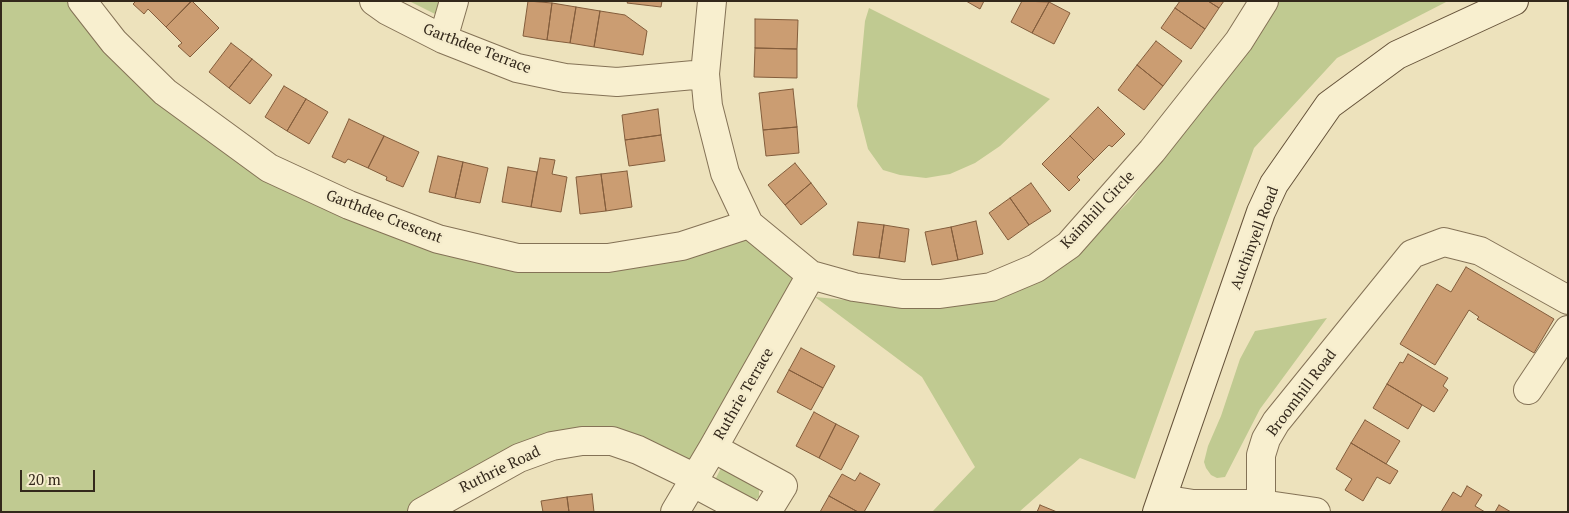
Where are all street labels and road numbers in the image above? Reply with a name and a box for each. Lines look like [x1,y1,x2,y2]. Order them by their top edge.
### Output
street label: Garthdee Terrace [420,20,534,78]
street label: Kaimhill Circle [1057,167,1139,253]
street label: Auchinyell Road [1227,184,1283,292]
street label: Garthdee Crescent [323,187,445,247]
street label: Ruthrie Terrace [710,345,778,443]
street label: Broomhill Road [1264,346,1340,440]
street label: Ruthrie Road [457,443,543,497]

